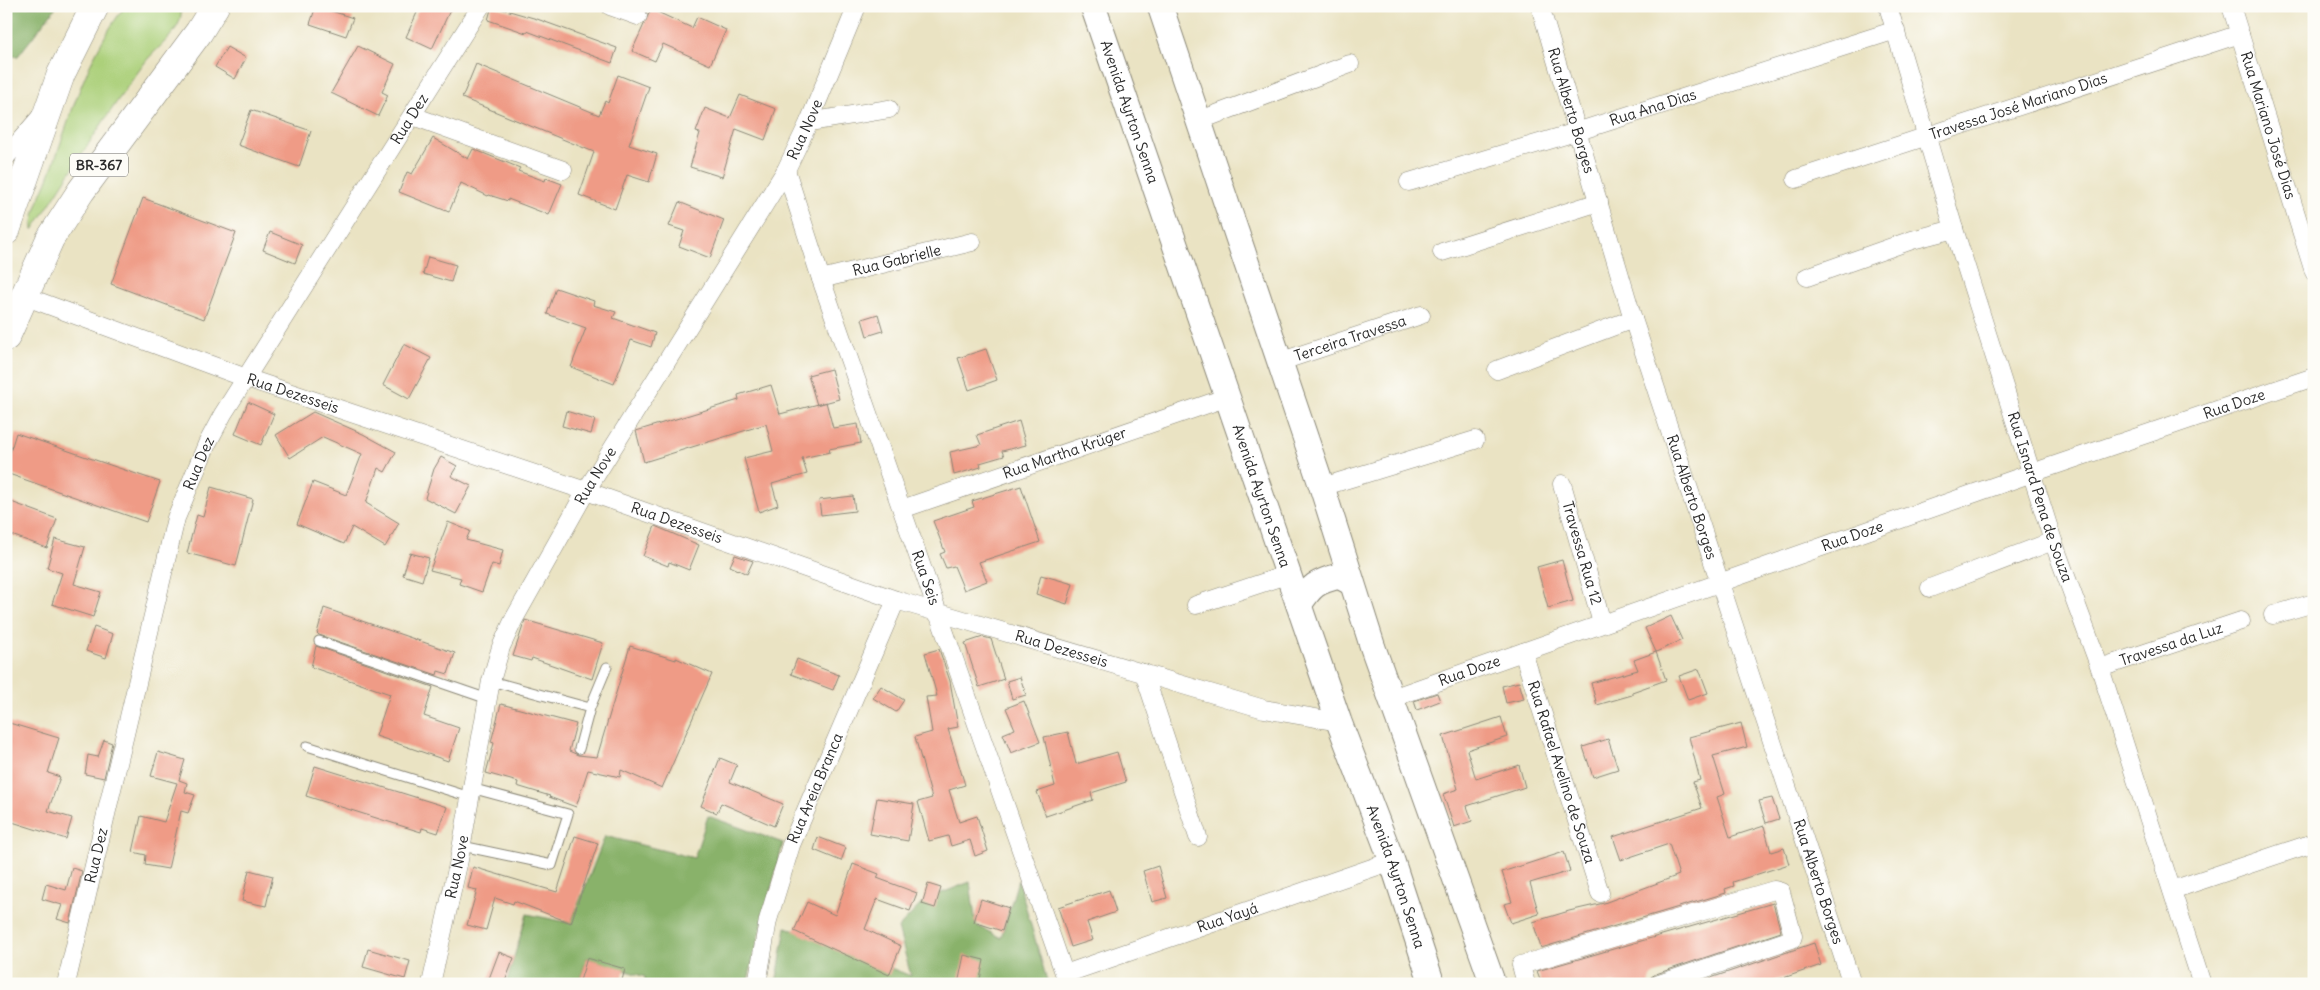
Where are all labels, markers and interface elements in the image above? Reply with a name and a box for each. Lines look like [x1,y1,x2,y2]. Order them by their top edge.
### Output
street label: Avenida Ayrton Senna [1096,38,1163,186]
street label: Rua Alberto Borges [1544,45,1599,176]
street label: Rua Mariano José Dias [2237,49,2301,202]
street label: Travessa José Mariano Dias [1927,68,2110,144]
street label: Rua Ana Dias [1607,84,1699,130]
street label: Rua Dez [386,90,432,148]
street label: Rua Nove [782,96,826,163]
road number: BR-367 [70,154,128,176]
street label: Rua Gabrielle [850,240,943,280]
street label: Terceira Travessa [1292,310,1409,365]
street label: Rua Dezesseis [244,369,342,417]
street label: Rua Doze [2201,384,2268,423]
street label: Rua Isnard Pena de Souza [2004,409,2078,585]
street label: Avenida Ayrton Senna [1228,422,1295,570]
street label: Rua Martha Krüger [1000,423,1129,483]
street label: Rua Alberto Borges [1663,432,1722,562]
street label: Rua Dez [179,433,218,493]
street label: Rua Nove [570,443,620,508]
street label: Rua Dezesseis [628,498,725,547]
street label: Travessa Rua 12 [1558,499,1606,607]
street label: Rua Doze [1819,516,1886,555]
street label: Rua Seis [908,548,945,608]
street label: Travessa da Luz [2117,618,2225,670]
street label: Rua Dezesseis [1013,626,1110,671]
street label: Rua Doze [1436,651,1503,690]
street label: Rua Rafael Avelino de Souza [1524,678,1600,866]
street label: Rua Areia Branca [783,730,847,846]
street label: Avenida Ayrton Senna [1363,802,1430,951]
street label: Rua Alberto Borges [1789,817,1848,947]
street label: Rua Dez [80,826,112,885]
street label: Rua Nove [441,834,472,900]
street label: Rua Yayá [1194,898,1261,937]

